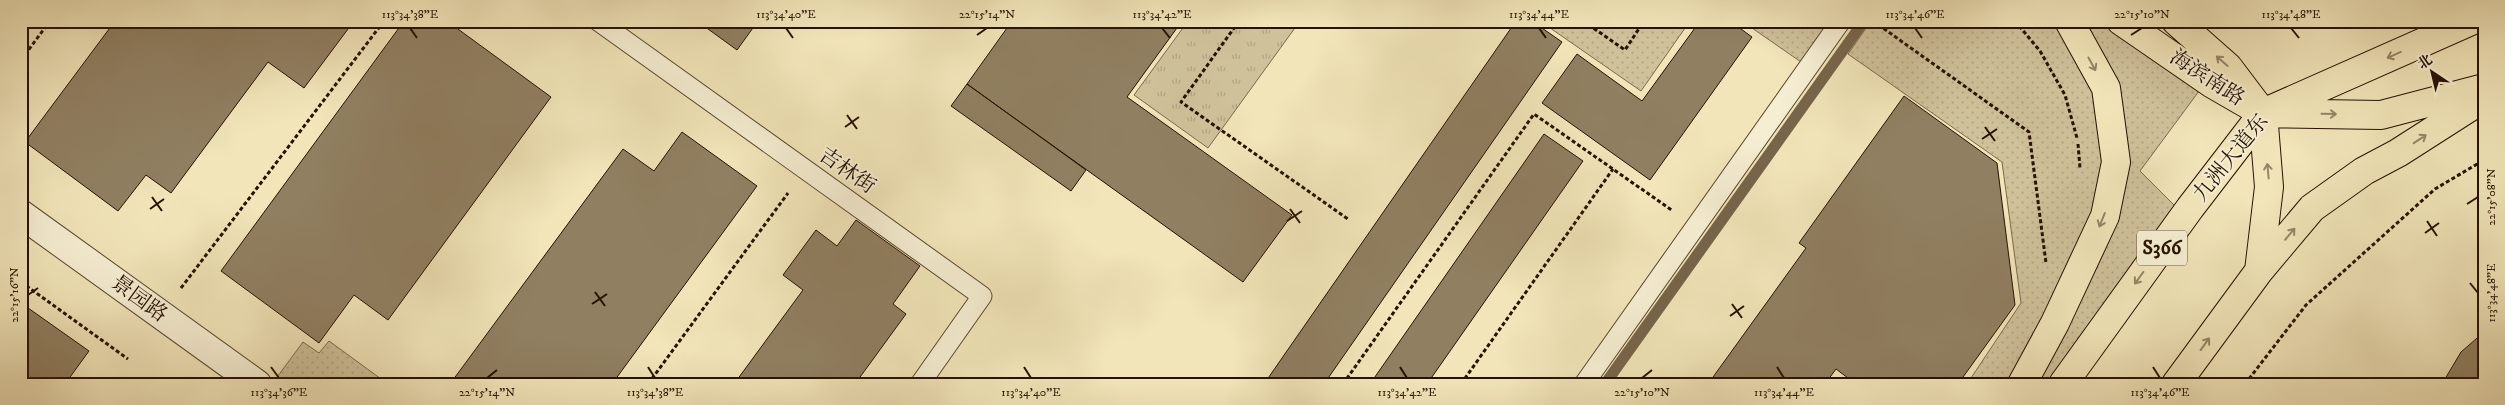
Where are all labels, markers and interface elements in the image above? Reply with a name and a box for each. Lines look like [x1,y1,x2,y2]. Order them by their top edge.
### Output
text: 113°34'38"E [382,7,439,22]
text: 113°34'40"E [756,7,816,22]
text: 22°15'14"N [959,7,1015,22]
text: 113°34'42"E [1133,7,1192,22]
text: 113°34'44"E [1509,7,1569,22]
text: 113°34'46"E [1885,7,1945,22]
text: 22°15'10"N [2114,7,2170,22]
text: 113°34'48"E [2262,7,2321,22]
street label: 海滨南路 [2165,44,2249,112]
north arrow [2408,48,2458,98]
one-way arrow [2387,50,2402,60]
text: 北 [2414,51,2436,74]
one-way arrow [2215,55,2228,67]
one-way arrow [2088,56,2098,70]
street label: 九洲大道东 [2188,109,2274,207]
one-way arrow [2320,109,2337,119]
one-way arrow [2413,133,2427,143]
street label: 吉林街 [814,142,880,200]
one-way arrow [2263,163,2272,179]
text: 22°15'08"N [2484,168,2499,226]
one-way arrow [2097,212,2106,227]
one-way arrow [2285,228,2296,241]
road number: S366 [2137,230,2187,266]
text: 113°34'48"E [2484,263,2499,322]
text: 22°15'16"N [7,267,22,323]
street label: 景园路 [106,270,172,328]
one-way arrow [2134,271,2144,285]
one-way arrow [2200,337,2210,351]
text: 113°34'36"E [251,385,308,400]
text: 22°15'14"N [459,385,515,400]
text: 113°34'38"E [627,385,684,400]
text: 113°34'40"E [1001,385,1061,400]
text: 113°34'42"E [1378,385,1437,400]
text: 22°15'10"N [1614,385,1670,400]
text: 113°34'44"E [1754,385,1814,400]
text: 113°34'46"E [2130,385,2190,400]

